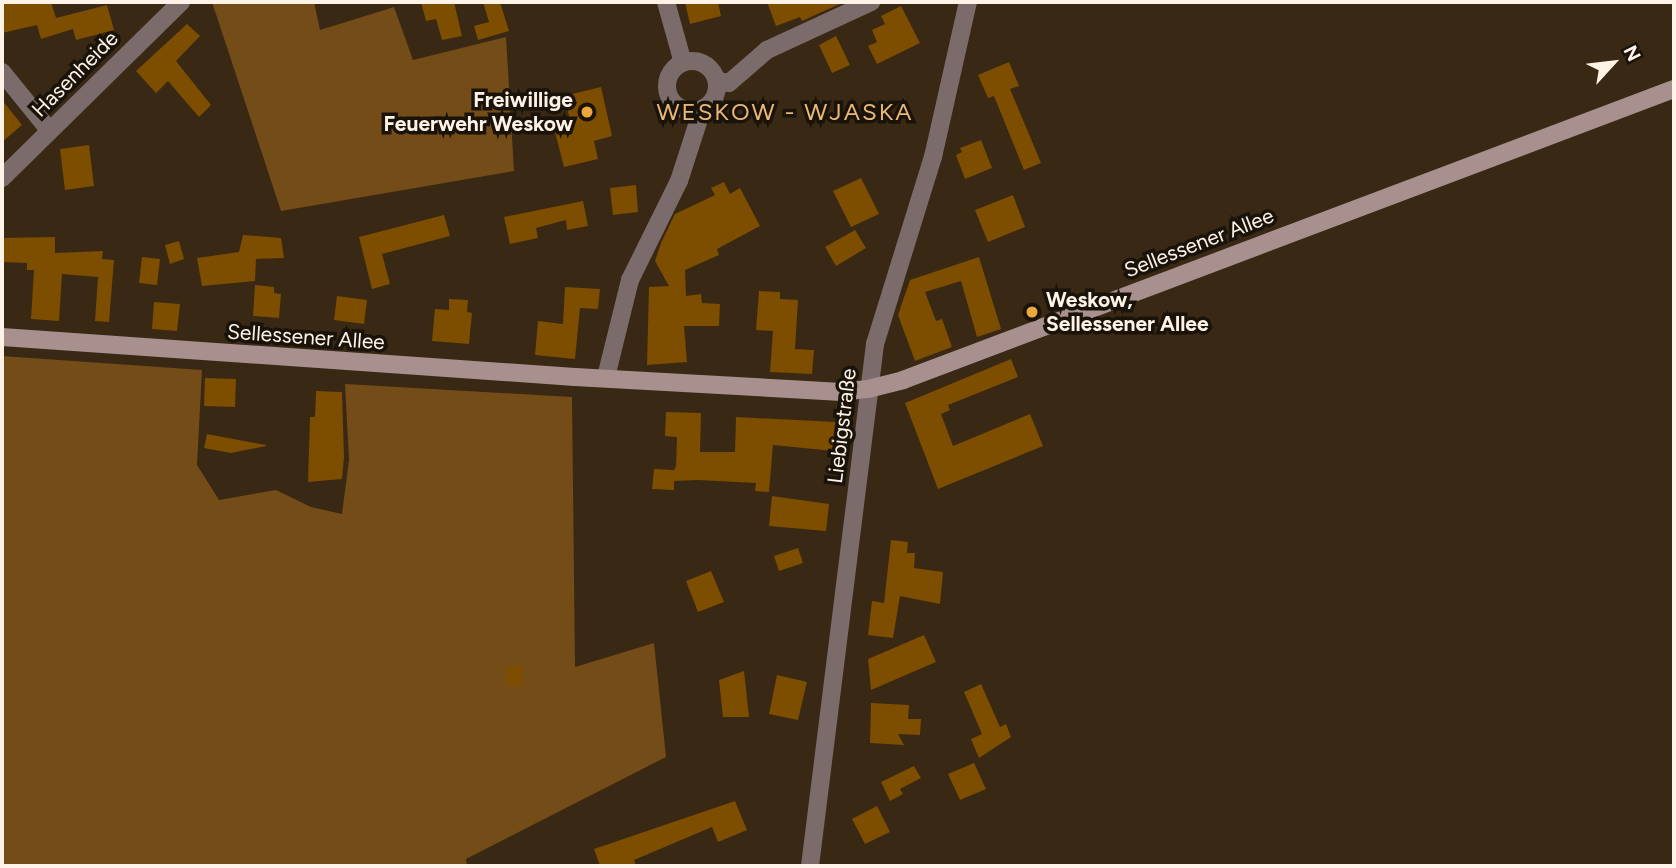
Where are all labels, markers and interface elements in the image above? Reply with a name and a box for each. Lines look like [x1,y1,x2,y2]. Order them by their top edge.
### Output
street label: Hasenheide [27,26,123,122]
north arrow [1578,28,1648,98]
text: N [1619,41,1646,65]
place label: Freiwillige Feuerwehr Weskow [383,87,573,137]
district label: WESKOW - WJASKA [658,98,912,126]
marker: Freiwillige Feuerwehr Weskow [579,104,595,120]
street label: Sellessener Allee [1121,203,1277,283]
place label: Weskow, Sellessener Allee [1046,287,1209,337]
marker: Weskow, Sellessener Allee [1024,304,1040,320]
street label: Sellessener Allee [226,319,386,355]
street label: Liebigstraße [822,367,862,485]

